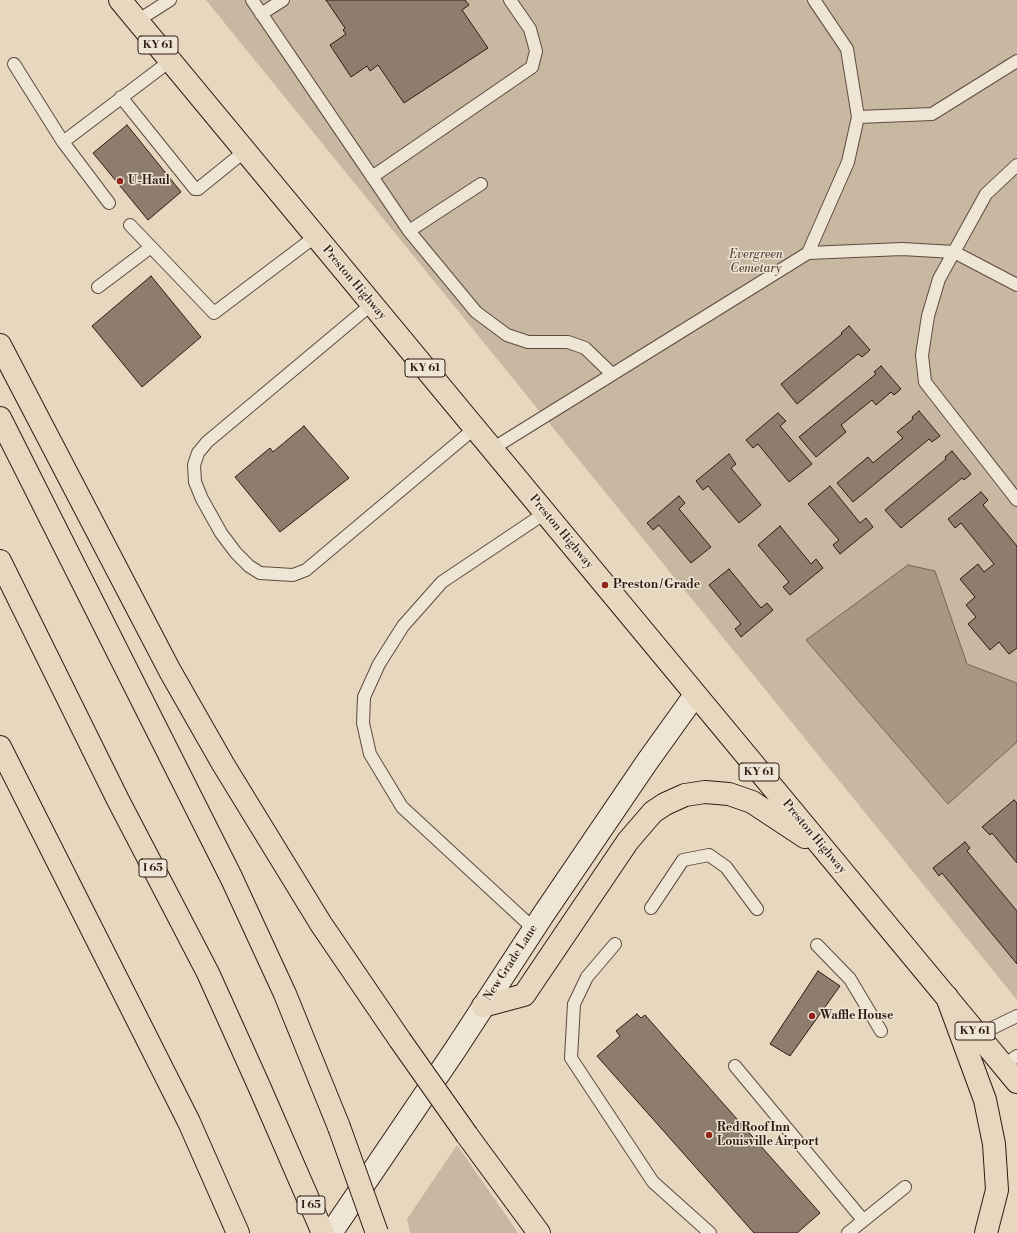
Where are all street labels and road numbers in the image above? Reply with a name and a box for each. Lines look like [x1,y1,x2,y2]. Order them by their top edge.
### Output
road number: KY 61 [138,36,178,54]
street label: Preston Highway [319,243,389,323]
road number: KY 61 [405,359,445,377]
street label: Preston Highway [526,492,596,572]
road number: KY 61 [739,763,779,781]
street label: Preston Highway [779,797,849,877]
road number: I 65 [139,859,167,877]
street label: New Grade Lane [481,922,541,1004]
road number: KY 61 [955,1022,995,1040]
road number: I 65 [297,1196,325,1214]

